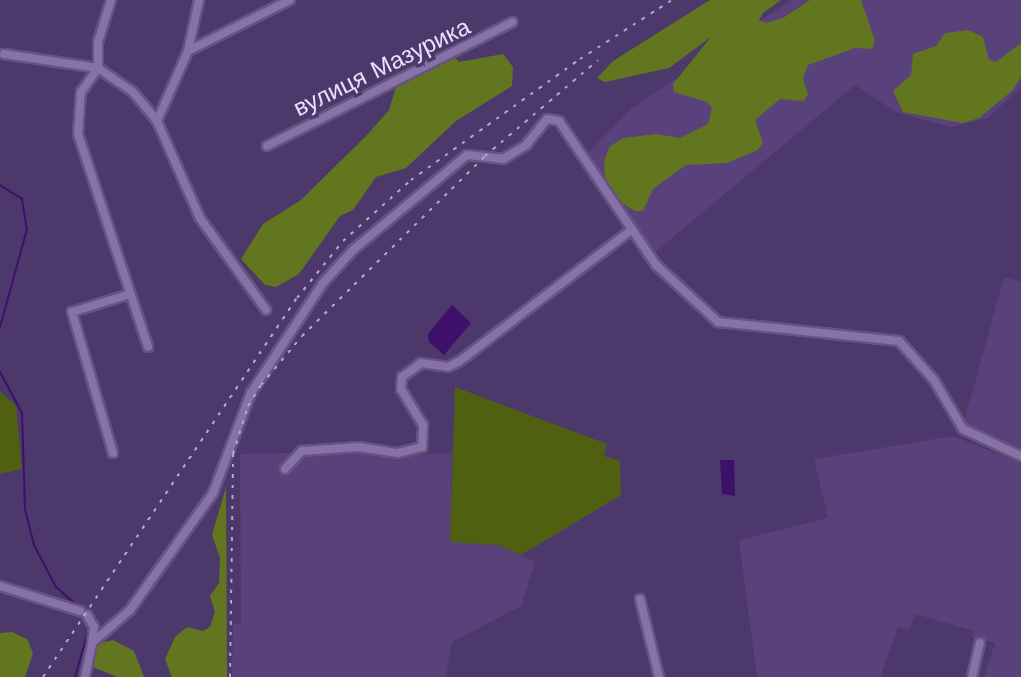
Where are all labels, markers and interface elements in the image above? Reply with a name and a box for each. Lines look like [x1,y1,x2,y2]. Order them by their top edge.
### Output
street label: вулиця Мазурика [289,13,475,123]

